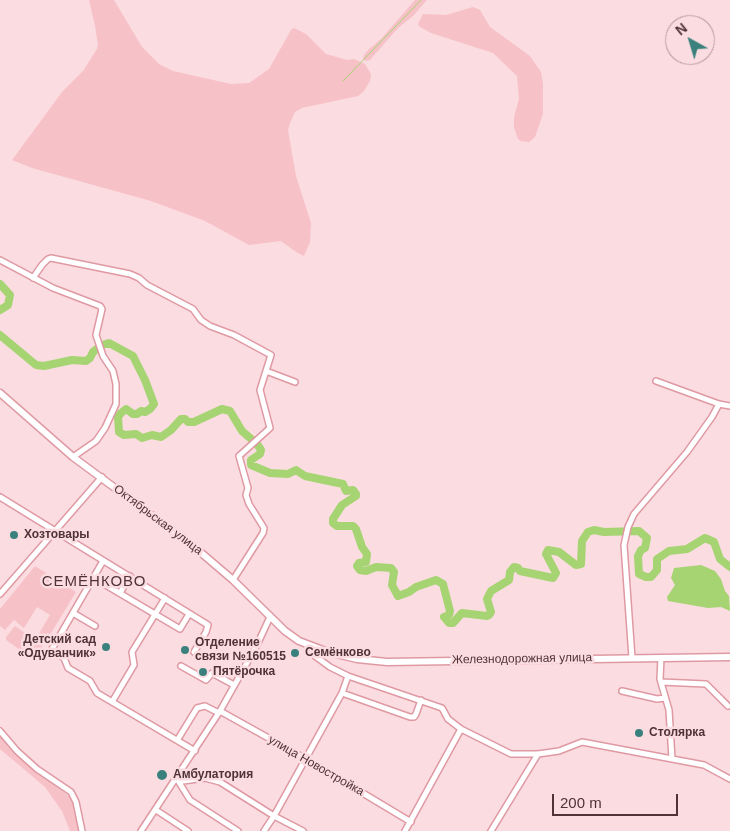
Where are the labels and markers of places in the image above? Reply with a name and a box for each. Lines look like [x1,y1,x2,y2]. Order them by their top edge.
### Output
place label: Хозтовары [24,528,90,542]
marker: Хозтовары [8,529,20,541]
place label: Детский сад «Одуванчик» [18,633,96,661]
place label: Отделение связи №160515 [195,636,286,664]
marker: Детский сад «Одуванчик» [100,641,112,653]
marker: Отделение связи №160515 [179,644,191,656]
place label: Семёнково [305,646,371,660]
marker: Семёнково [289,647,301,659]
place label: Пятёрочка [213,665,275,679]
marker: Пятёрочка [197,666,209,678]
place label: Столярка [649,726,705,740]
marker: Столярка [633,727,645,739]
marker: Амбулатория [155,768,169,782]
place label: Амбулатория [173,768,253,782]

